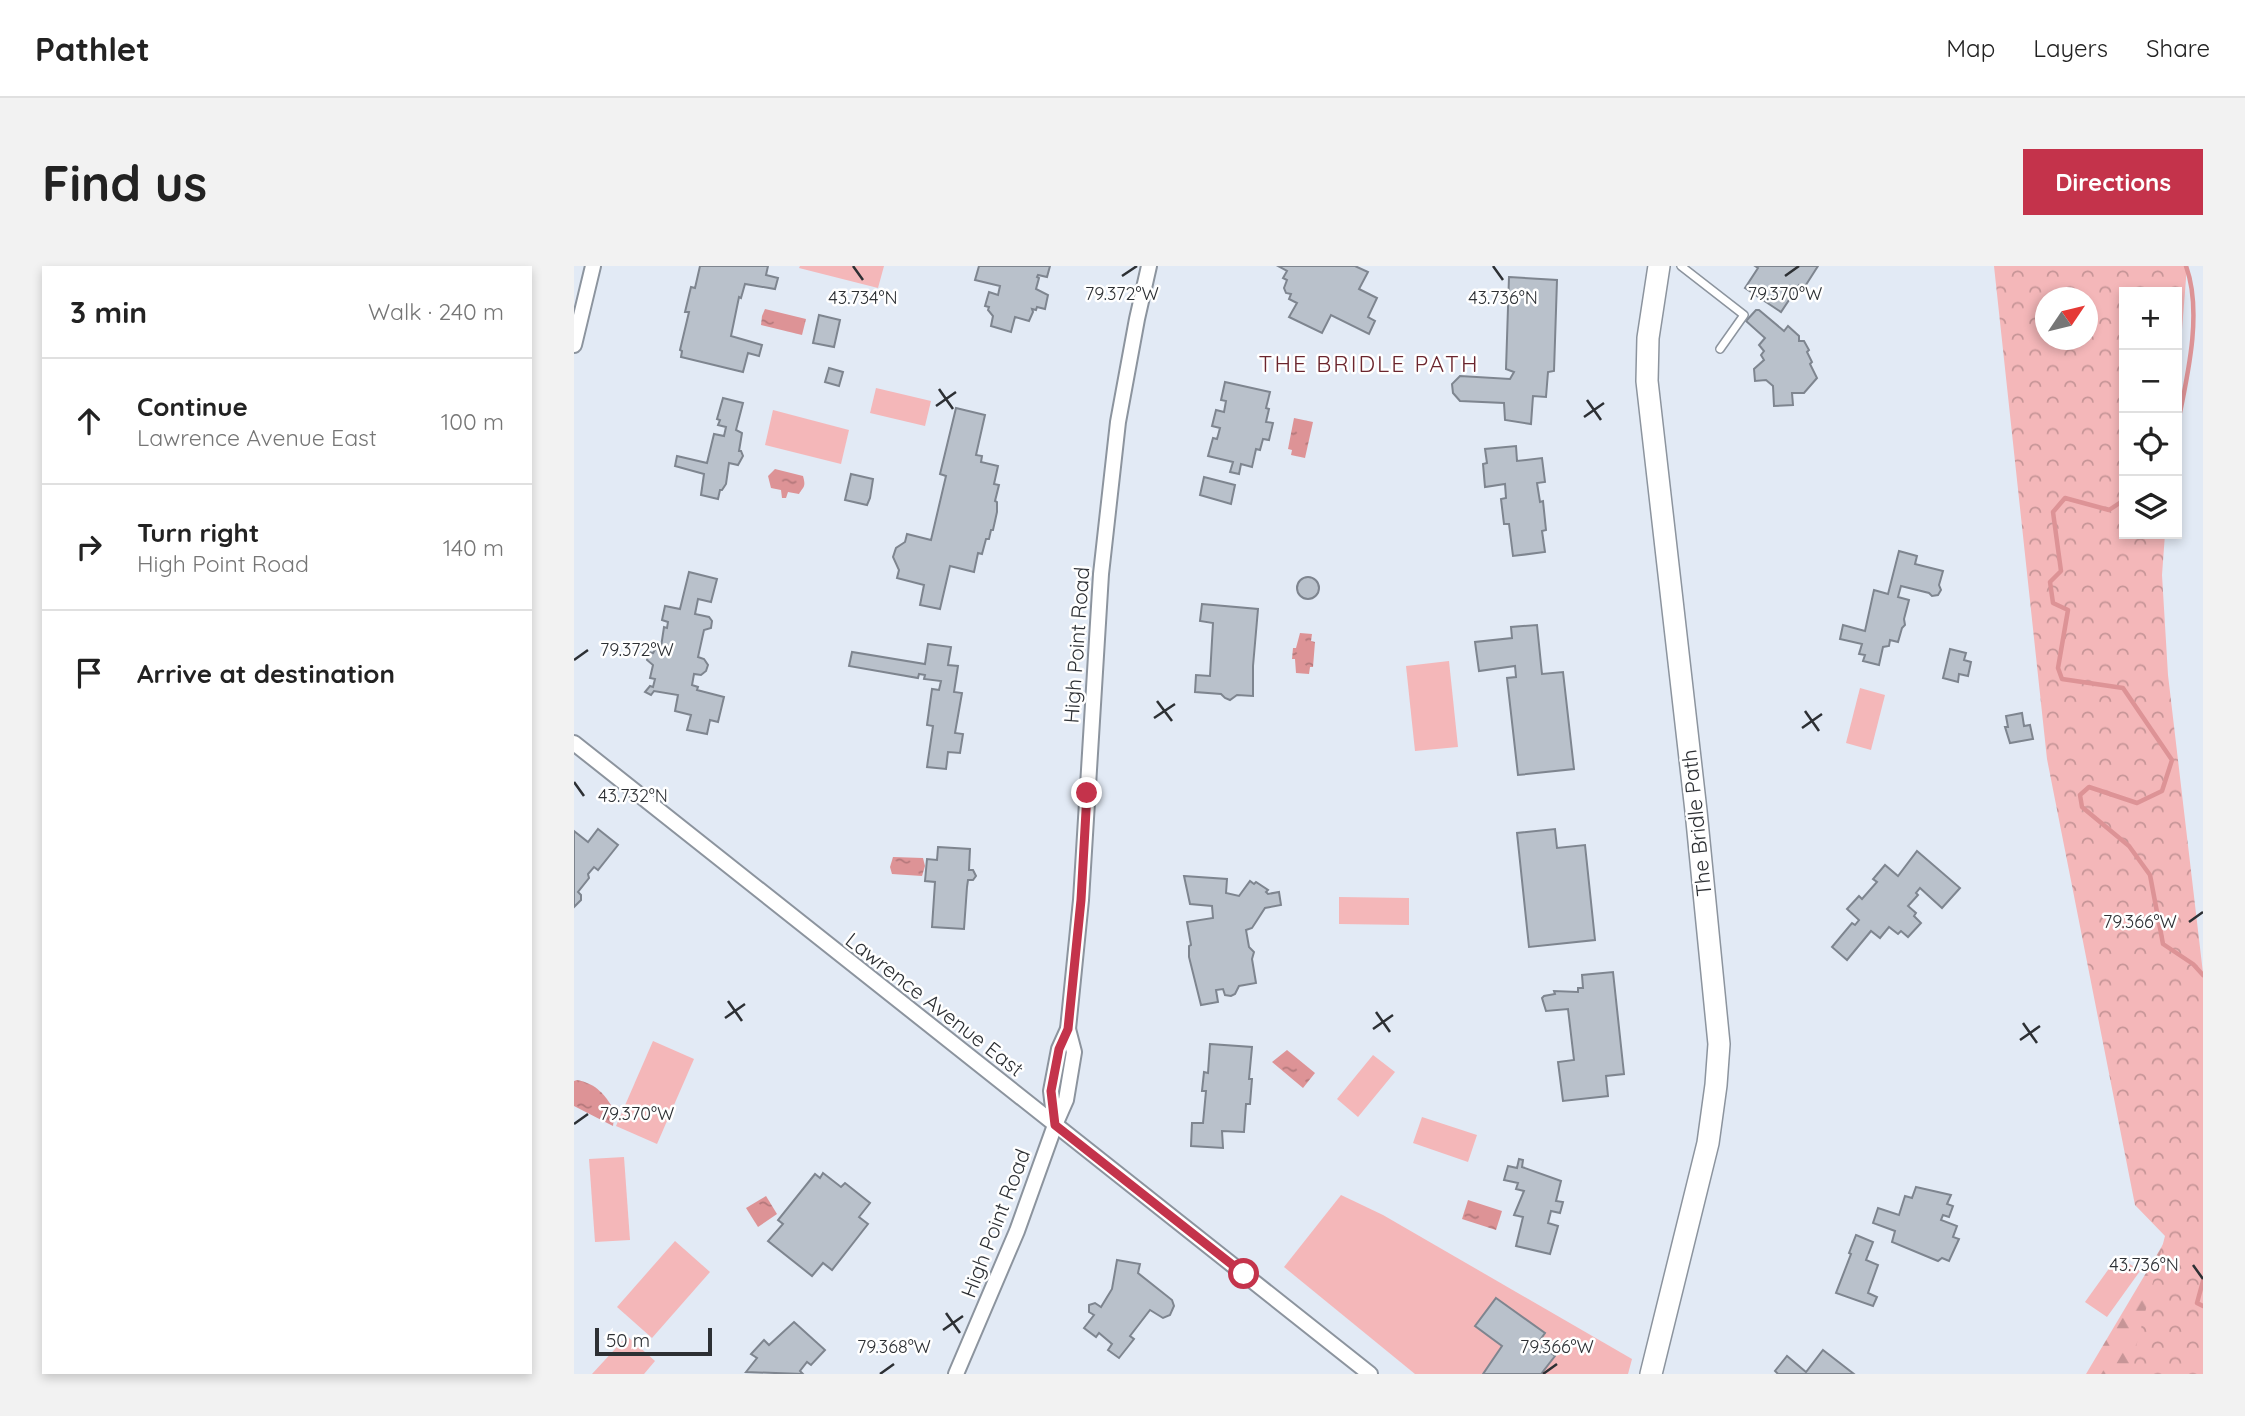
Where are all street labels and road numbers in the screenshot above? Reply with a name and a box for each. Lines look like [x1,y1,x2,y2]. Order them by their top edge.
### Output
street label: High Point Road [1058,566,1094,724]
street label: The Bridle Path [1675,748,1717,898]
street label: Lawrence Avenue East [841,926,1029,1082]
street label: High Point Road [955,1145,1035,1301]

